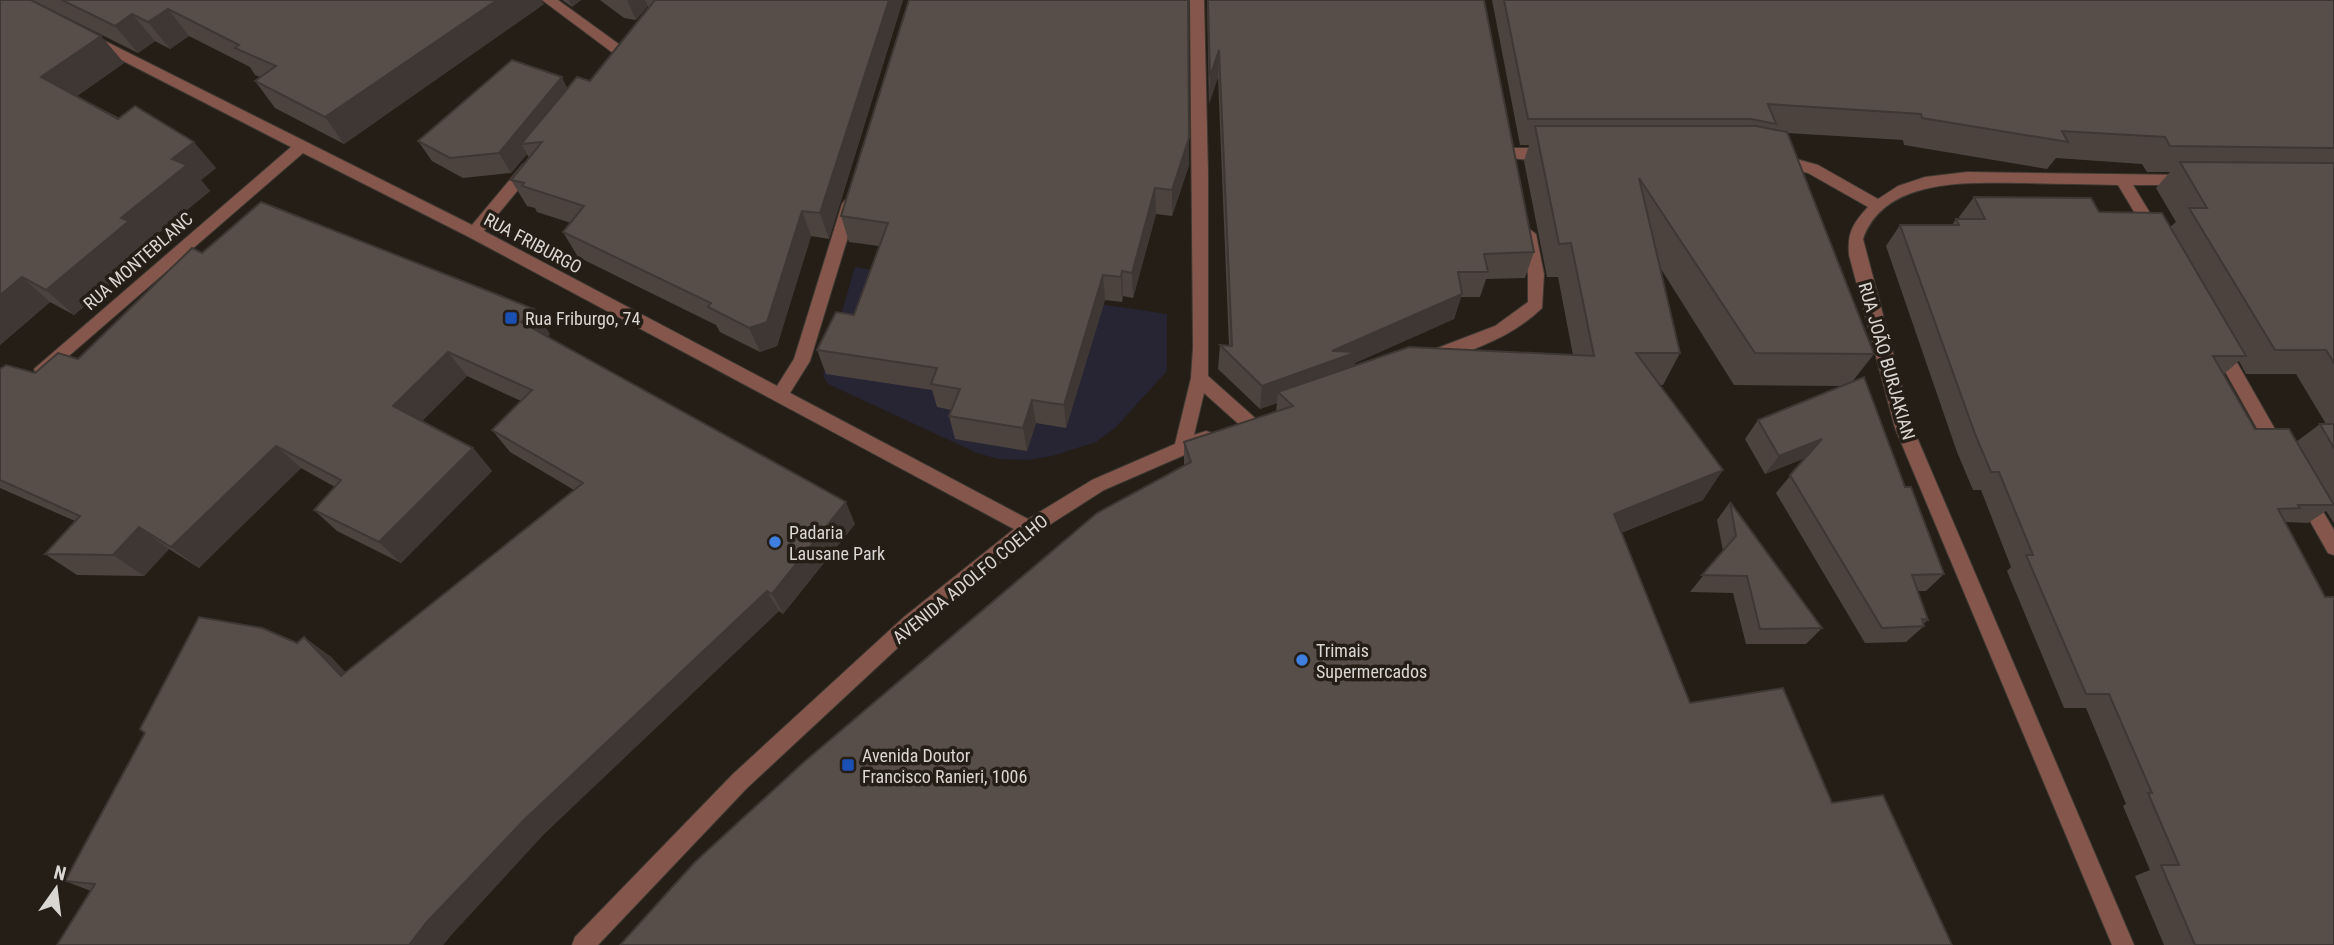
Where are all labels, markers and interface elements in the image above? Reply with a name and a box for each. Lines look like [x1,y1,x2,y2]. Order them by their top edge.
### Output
street label: RUA MONTEBLANC [79,208,197,314]
street label: RUA FRIBURGO [481,208,585,278]
street label: RUA JOÃO BURJAKIAN [1854,280,1920,442]
place label: Rua Friburgo, 74 [525,308,640,329]
marker: Rua Friburgo, 74 [503,310,519,326]
street label: AVENIDA ADOLFO COELHO [888,510,1052,648]
place label: Padaria Lausane Park [789,522,885,564]
marker: Padaria Lausane Park [767,534,783,550]
place label: Trimais Supermercados [1316,640,1427,682]
marker: Trimais Supermercados [1294,652,1310,668]
place label: Avenida Doutor Francisco Ranieri, 1006 [862,745,1027,787]
marker: Avenida Doutor Francisco Ranieri, 1006 [840,757,856,773]
north arrow [21,854,91,924]
text: N [52,860,68,886]

